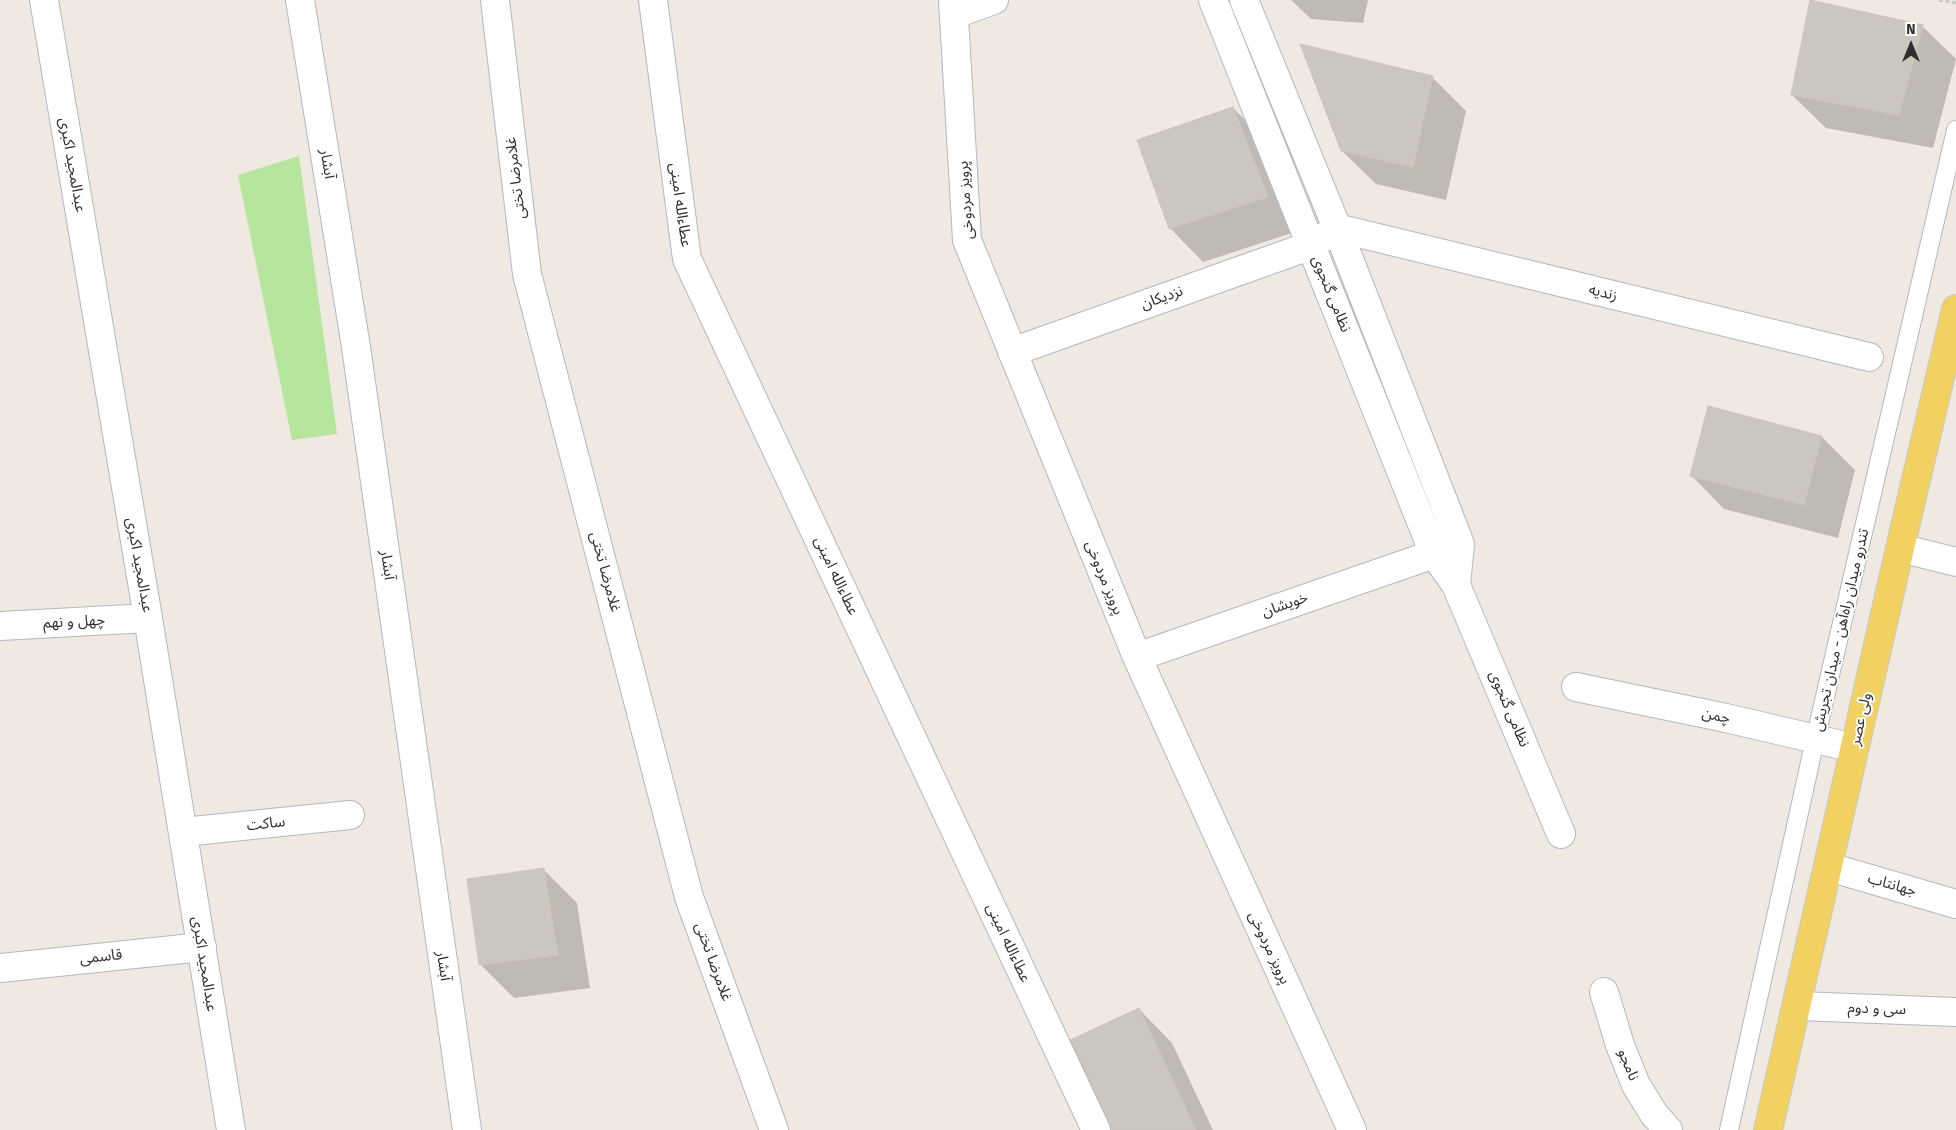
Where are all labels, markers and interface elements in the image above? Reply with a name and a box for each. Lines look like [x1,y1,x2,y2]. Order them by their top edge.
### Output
north arrow [1886,20,1936,70]
text: N [1906,21,1916,38]
street label: عبدالمجید اکبری [55,116,89,214]
street label: غلامرضا تختی [502,136,530,220]
street label: آبشار [316,148,338,180]
street label: پرویز مردوخی [954,160,978,240]
street label: عطاءالله امینی [665,162,695,248]
street label: نظامی گنجوی [1307,253,1355,335]
street label: زندیه [1587,281,1619,305]
street label: نزدیکان [1139,282,1185,314]
street label: عبدالمجید اکبری [122,516,156,614]
street label: تندرو میدان راه‌آهن - میدان تجریش [1809,527,1873,733]
street label: غلامرضا تختی [586,530,624,614]
street label: عطاءالله امینی [810,534,862,618]
street label: پرویز مردوخی [1081,538,1127,618]
street label: آبشار [376,549,398,581]
street label: خویشان [1259,589,1311,621]
street label: چهل و نهم [43,611,105,633]
street label: نظامی گنجوی [1485,668,1533,750]
street label: ولی عصر [1846,691,1876,747]
street label: چمن [1700,704,1732,728]
street label: ساکت [246,813,286,835]
street label: جهانتاب [1866,869,1918,901]
street label: عطاءالله امینی [982,901,1034,985]
street label: پرویز مردوخی [1244,909,1294,987]
street label: عبدالمجید اکبری [188,915,220,1013]
street label: غلامرضا تختی [690,920,736,1004]
street label: قاسمی [79,946,123,968]
street label: آبشار [432,950,454,982]
street label: سی و دوم [1847,999,1907,1019]
street label: نامجو [1613,1046,1643,1084]

